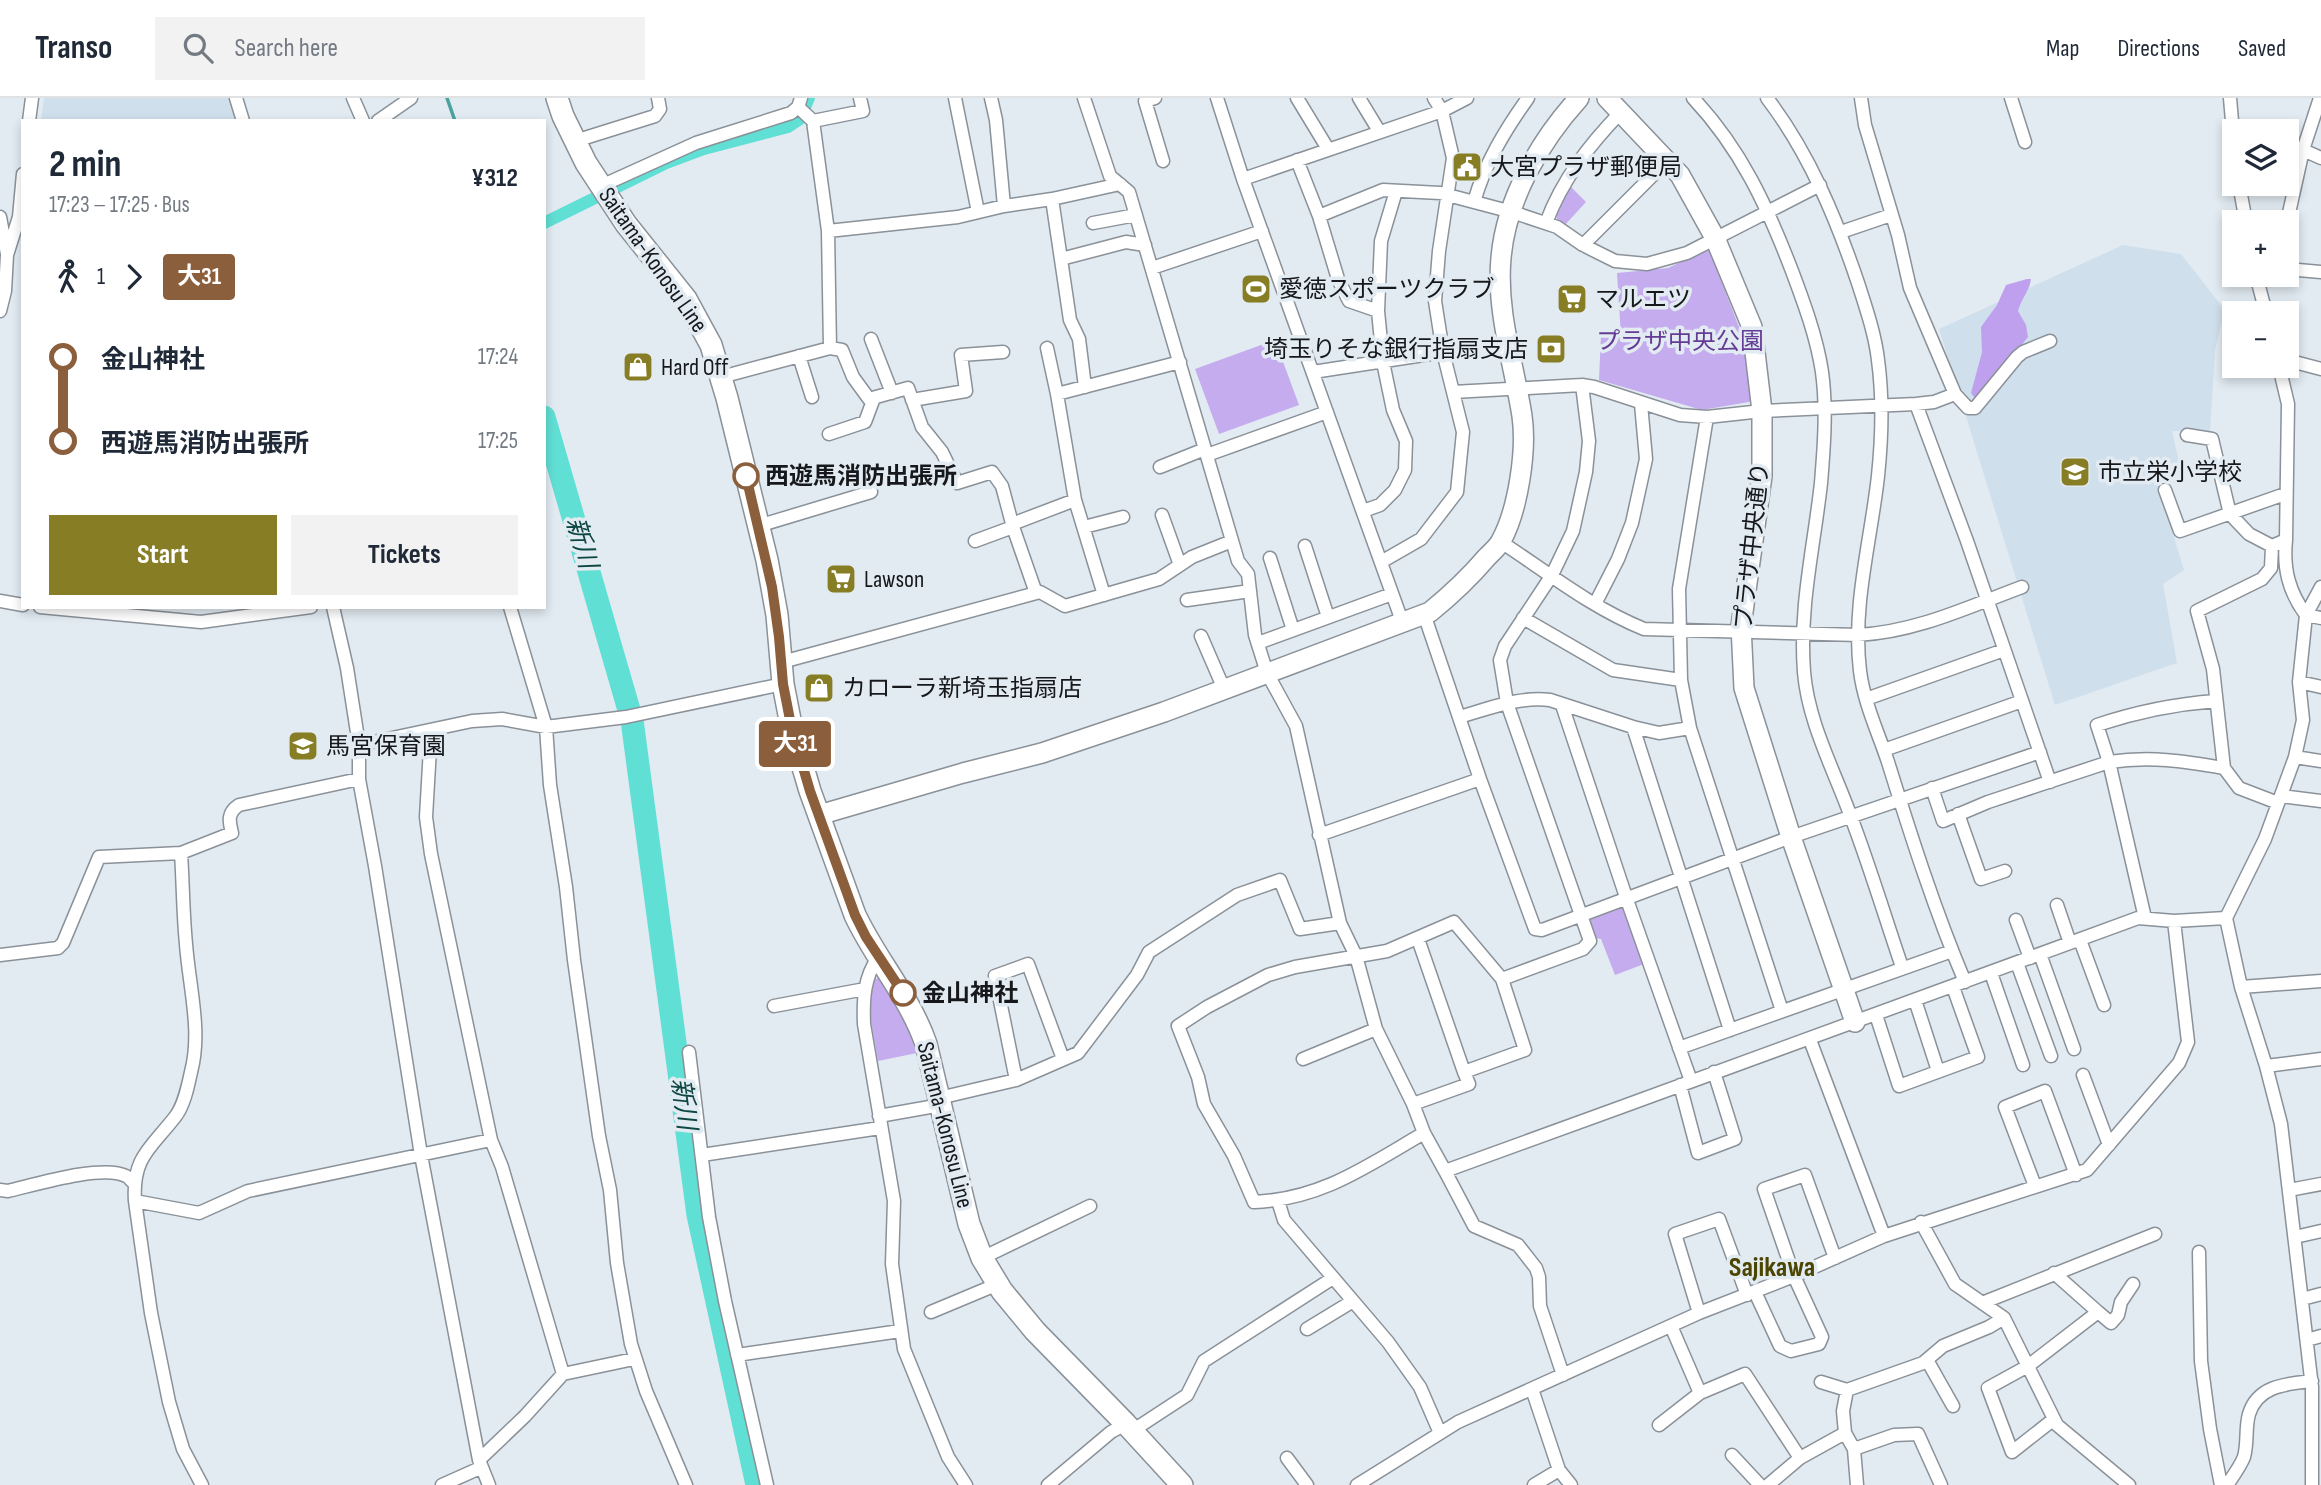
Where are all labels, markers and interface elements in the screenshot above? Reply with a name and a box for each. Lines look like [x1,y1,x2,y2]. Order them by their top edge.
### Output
search box [155,17,645,80]
text: Transo [35,28,113,68]
icon: search [179,29,217,67]
text: Search here [235,33,338,64]
text: Map [2046,34,2079,63]
text: Directions [2117,34,2200,63]
text: Saved [2238,34,2286,63]
map controls [2222,119,2299,378]
button: layers [2222,119,2299,196]
text: 2 min [49,142,121,187]
public building icon: 大宮プラザ郵便局 [1450,150,1484,184]
place label: 大宮プラザ郵便局 [1490,153,1682,182]
text: ¥312 [471,163,518,194]
street label: Saitama-Konosu Line [592,182,714,338]
text: 17:23 – 17:25 · Bus [49,191,190,219]
button: + [2222,210,2299,287]
icon: walk [49,258,87,296]
icon: forward [115,258,153,296]
text: 大31 [177,262,221,291]
text: 1 [97,263,105,291]
sports icon: 愛徳スポーツクラブ [1239,272,1273,306]
place label: 愛徳スポーツクラブ [1279,275,1495,304]
supermarket icon: マルエツ [1555,282,1589,316]
place label: マルエツ [1595,285,1691,314]
button: − [2222,301,2299,378]
park label: プラザ中央公園 [1596,327,1764,356]
bank icon: 埼玉りそな銀行指扇支店 [1534,332,1568,366]
place label: 埼玉りそな銀行指扇支店 [1264,335,1528,364]
text: 17:24 [478,343,518,371]
text: 金山神社 [101,345,205,376]
shop icon: Hard Off [621,350,655,384]
place label: Hard Off [661,353,729,382]
text: 17:25 [478,427,518,455]
text: 西遊馬消防出張所 [101,429,309,460]
school or university icon: 市立栄小学校 [2058,455,2092,489]
place label: 市立栄小学校 [2098,458,2242,487]
street label: プラザ中央通り [1729,461,1775,631]
place label: 西遊馬消防出張所 [765,462,957,491]
marker: 西遊馬消防出張所 [733,463,759,489]
water label: 新川 [559,514,604,575]
button: Start [49,515,277,595]
button: Tickets [291,515,518,595]
supermarket icon: Lawson [824,562,858,596]
place label: Lawson [864,565,924,594]
shop icon: カローラ新埼玉指扇店 [802,671,836,705]
place label: カローラ新埼玉指扇店 [842,674,1082,703]
line badge: 大31 [755,721,835,767]
school or university icon: 馬宮保育園 [286,729,320,763]
text: 大31 [773,729,817,758]
place label: 馬宮保育園 [326,732,446,761]
place label: 金山神社 [922,979,1018,1008]
marker: 金山神社 [890,980,916,1006]
street label: Saitama-Konosu Line [910,1039,980,1211]
water label: 新川 [664,1076,702,1135]
district label: Sajikawa [1729,1251,1815,1284]

